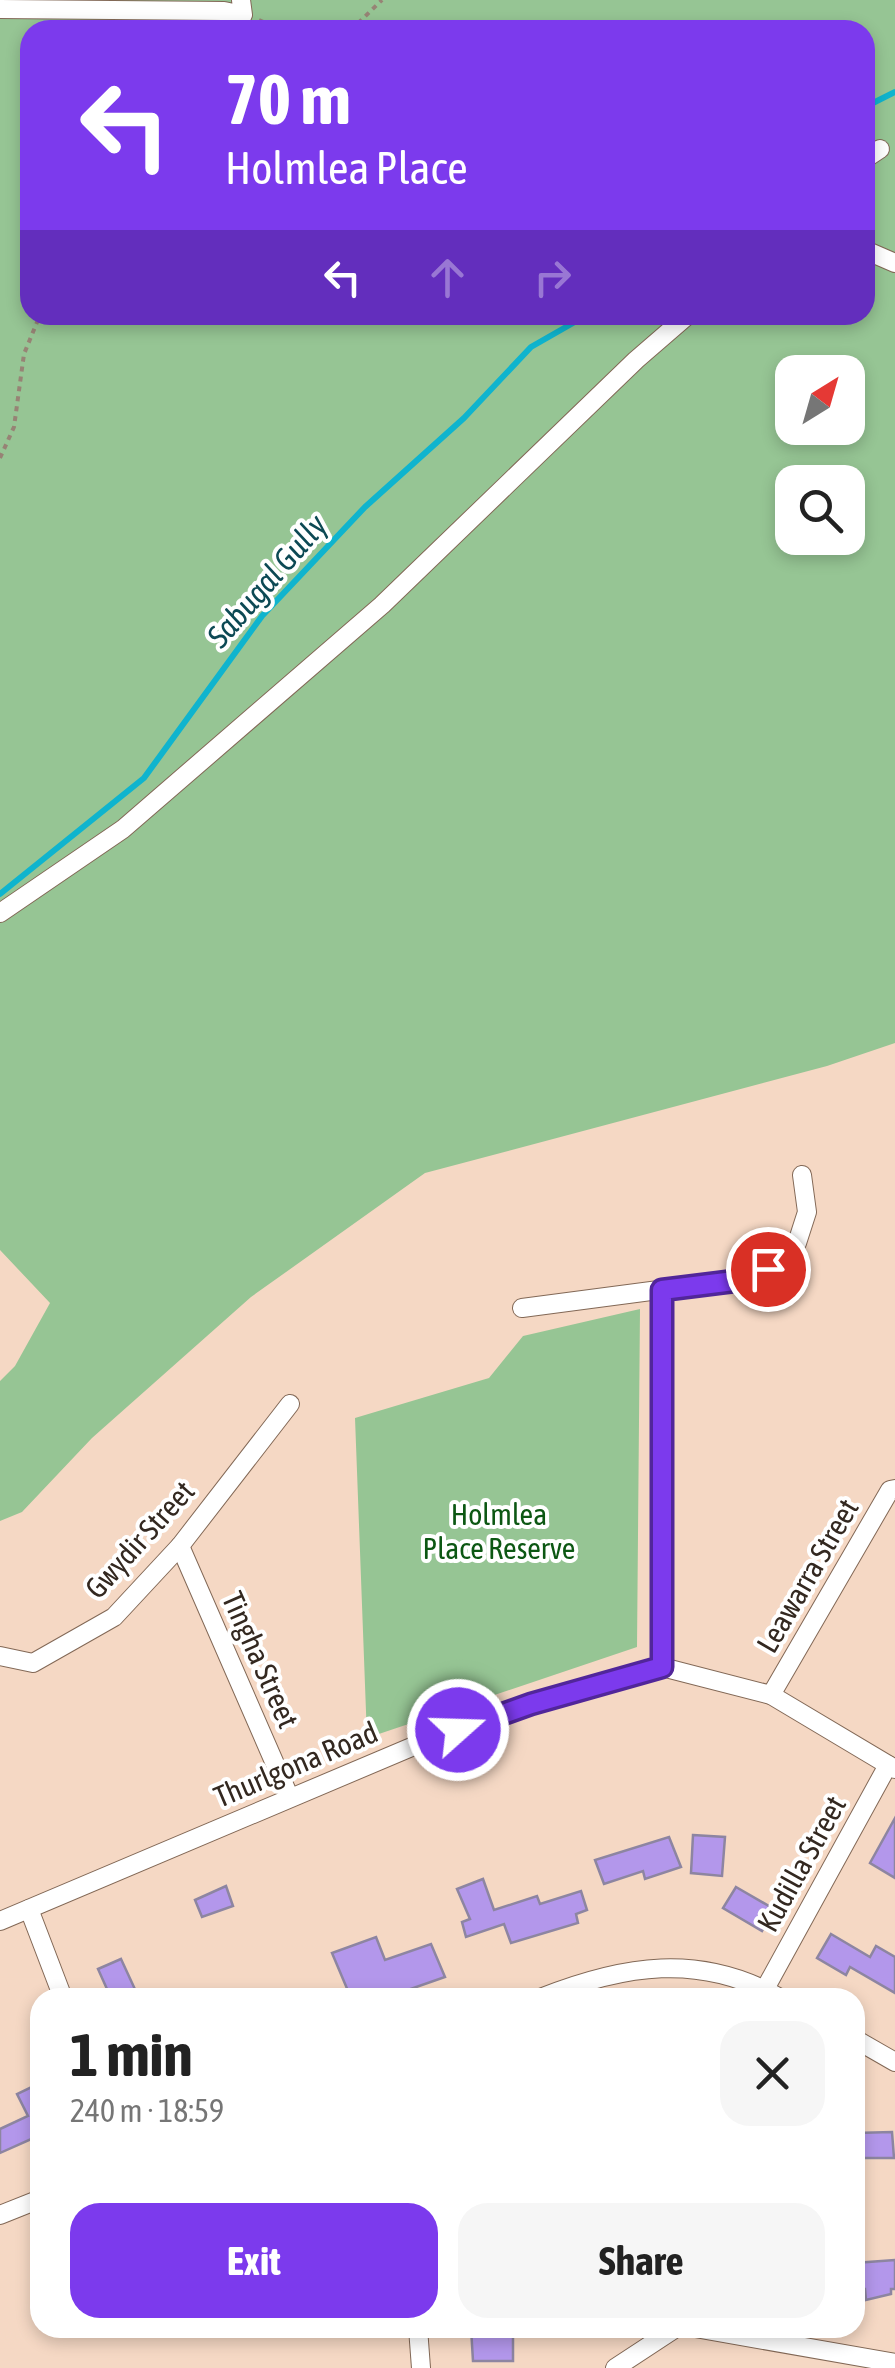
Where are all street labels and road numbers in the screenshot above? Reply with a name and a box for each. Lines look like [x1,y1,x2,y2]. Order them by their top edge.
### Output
street label: Gwydir Street [78,1474,201,1605]
street label: Leawarra Street [749,1493,865,1658]
street label: Tingha Street [216,1586,306,1733]
street label: Thurlgona Road [209,1714,382,1814]
street label: Kudilla Street [750,1790,852,1937]

